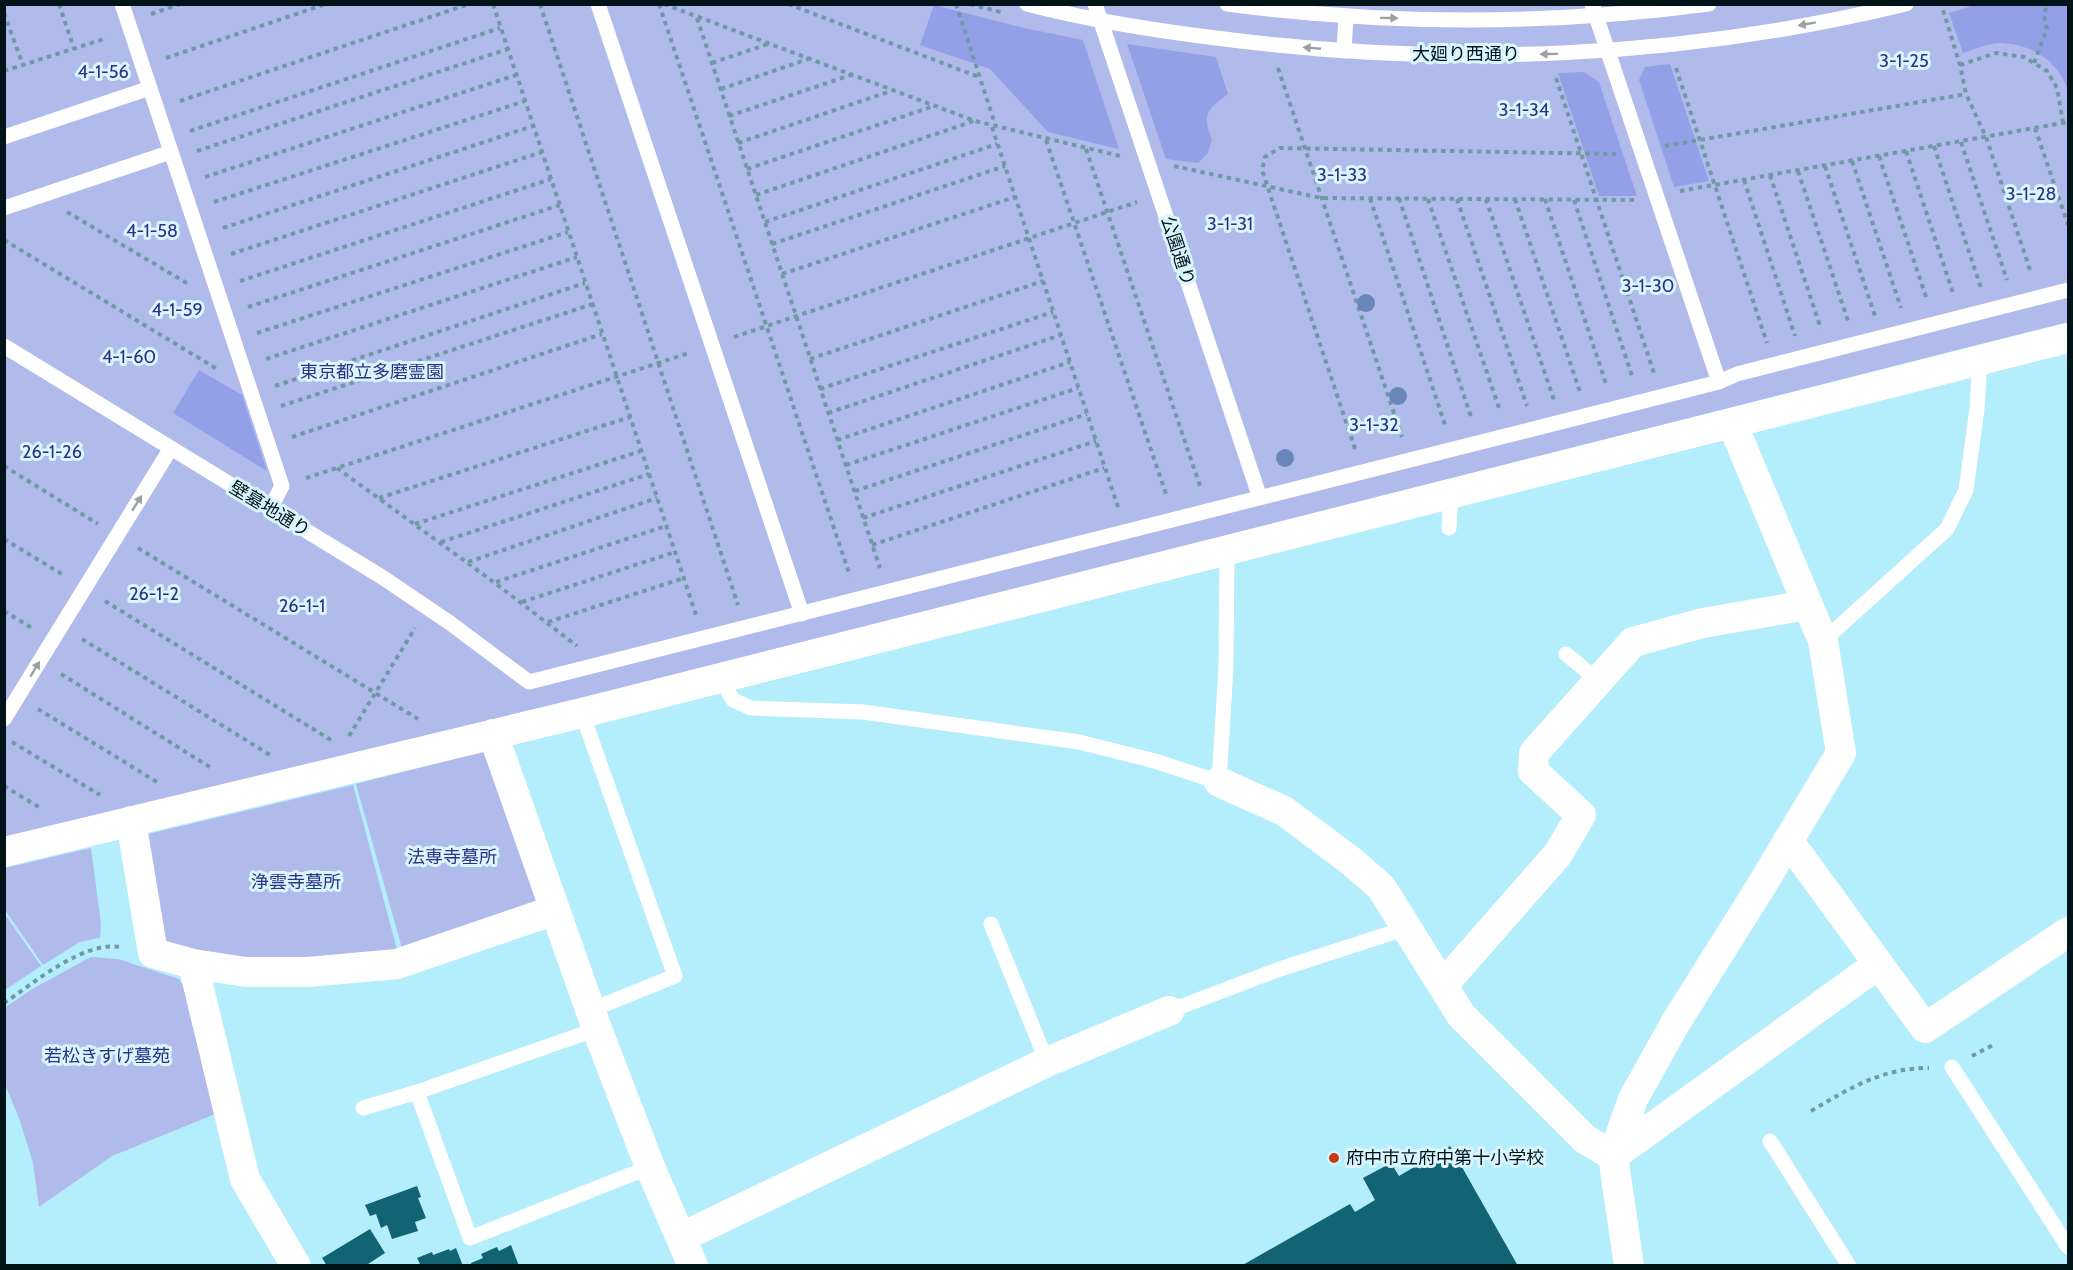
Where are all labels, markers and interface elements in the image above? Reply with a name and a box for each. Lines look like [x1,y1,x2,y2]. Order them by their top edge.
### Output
one-way arrow [1380,13,1399,23]
one-way arrow [1797,20,1816,29]
one-way arrow [1303,43,1322,53]
street label: 大廻り西通り [1412,43,1520,65]
one-way arrow [1540,49,1559,59]
park label: 3-1-25 [1879,50,1929,72]
park label: 4-1-56 [77,61,129,83]
park label: 3-1-34 [1499,99,1549,121]
park label: 3-1-33 [1317,164,1367,186]
park label: 3-1-28 [2006,183,2056,205]
street label: 公園通り [1156,213,1200,289]
park label: 3-1-31 [1207,213,1253,235]
park label: 4-1-58 [126,220,178,242]
park label: 3-1-30 [1622,275,1674,297]
park label: 4-1-59 [151,299,203,321]
park label: 4-1-60 [102,346,156,368]
park label: 東京都立多磨霊園 [300,361,444,383]
park label: 3-1-32 [1349,414,1399,436]
park label: 26-1-26 [22,441,82,463]
street label: 壁墓地通り [226,476,314,542]
one-way arrow [132,495,143,511]
park label: 26-1-2 [129,583,179,605]
park label: 26-1-1 [279,595,325,617]
one-way arrow [30,661,41,677]
park label: 法専寺墓所 [407,846,497,868]
park label: 浄雲寺墓所 [251,871,341,893]
park label: 若松きすげ墓苑 [44,1045,170,1067]
place label: 府中市立府中第十小学校 [1346,1147,1544,1169]
marker: 府中市立府中第十小学校 [1327,1151,1341,1165]

